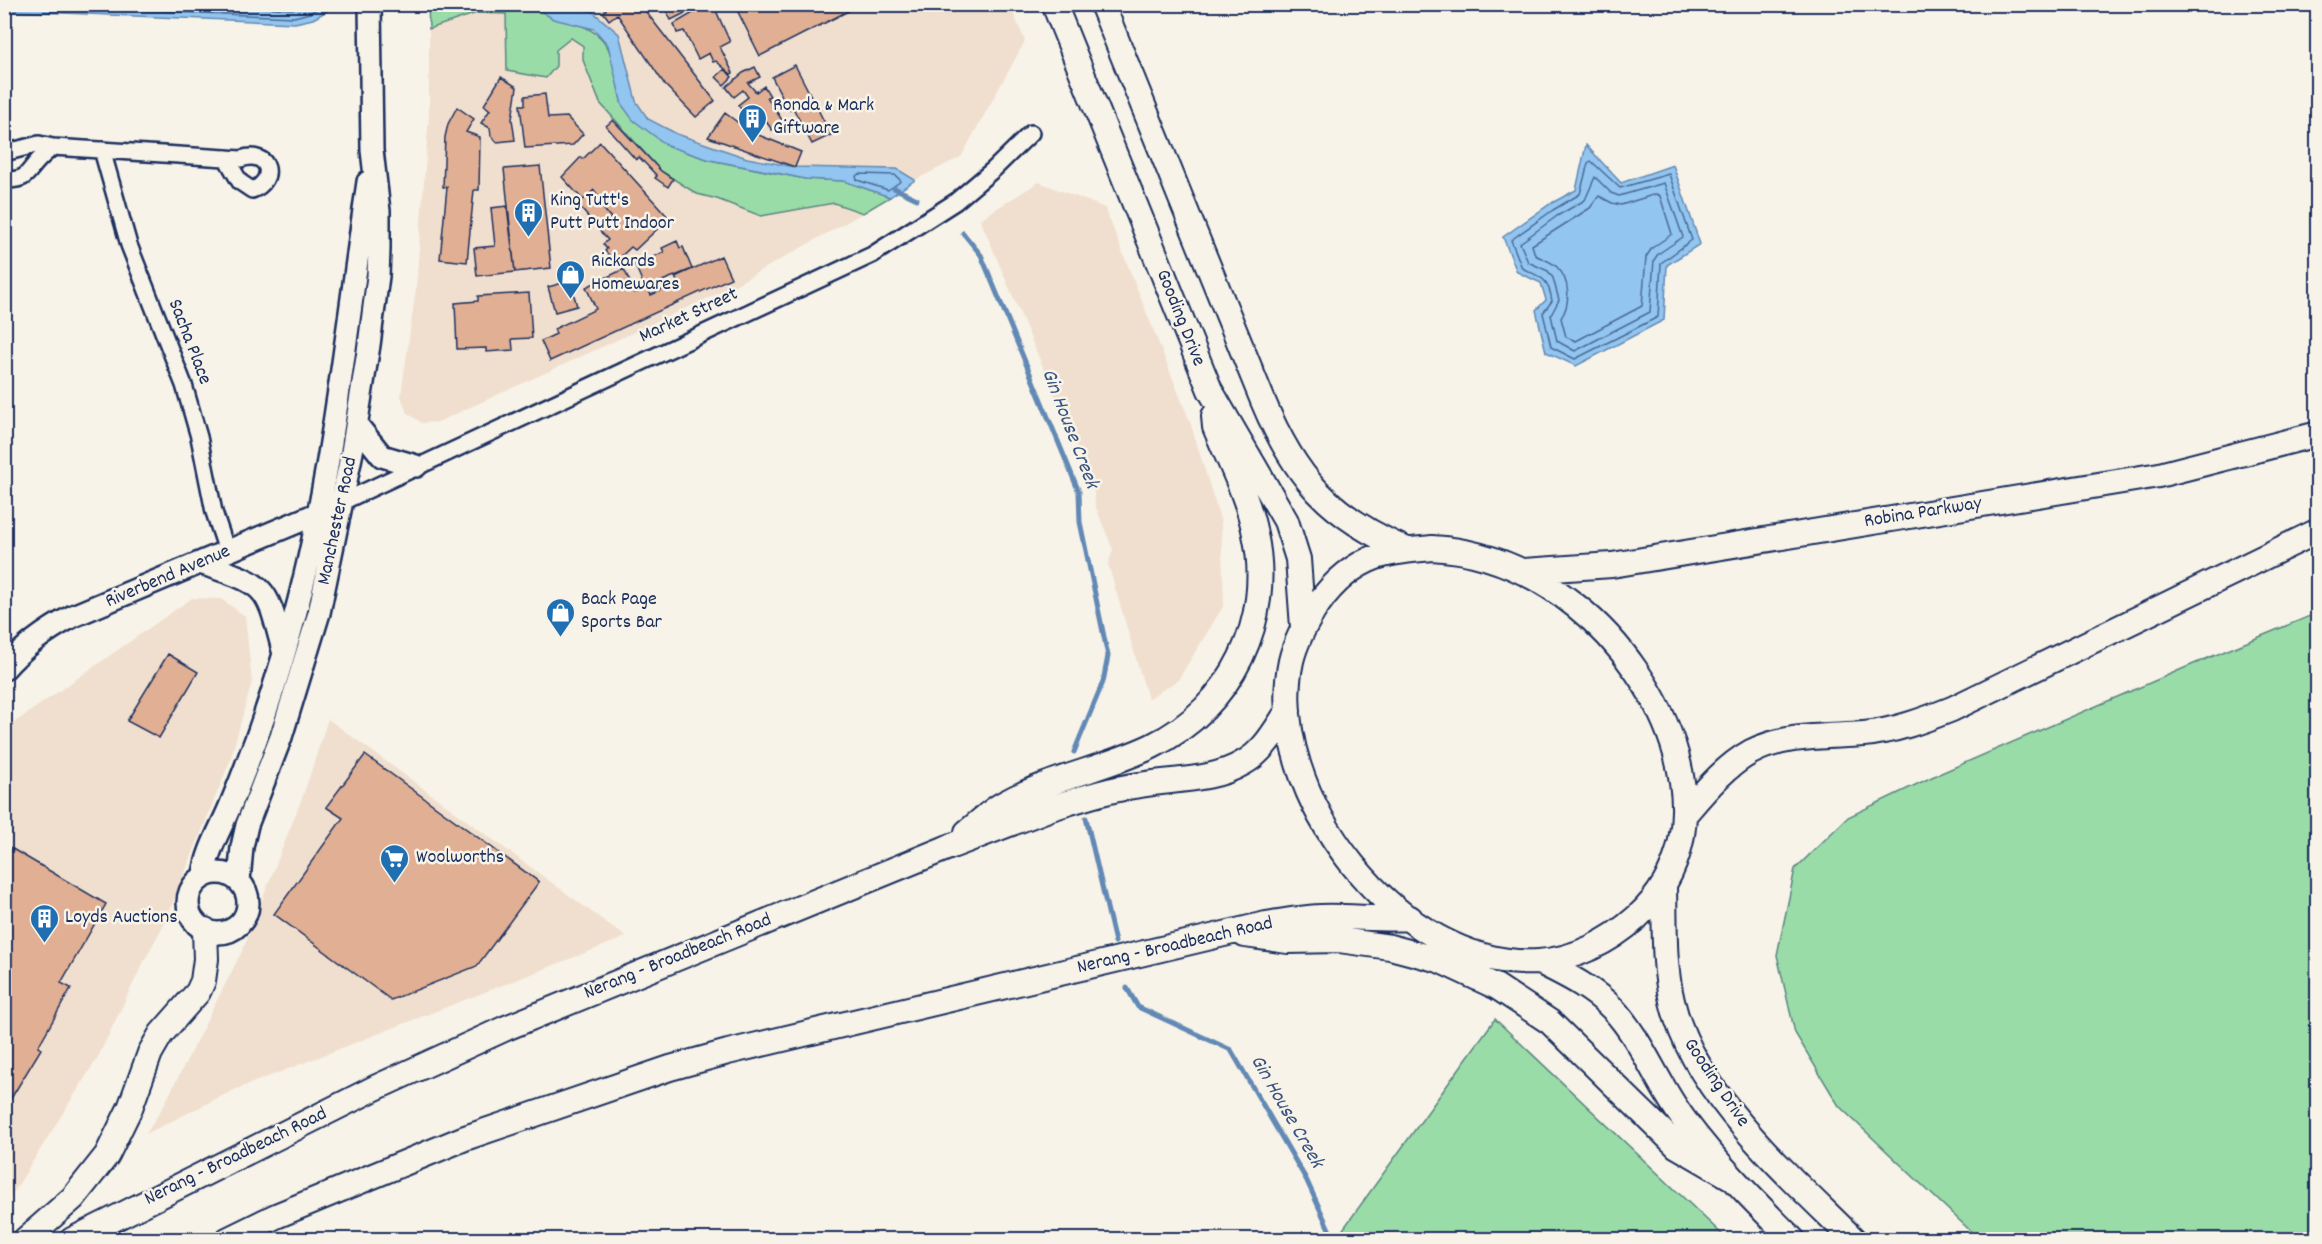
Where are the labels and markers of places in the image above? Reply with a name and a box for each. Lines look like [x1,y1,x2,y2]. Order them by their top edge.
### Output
place label: Ronda & Mark Giftware [773,92,874,143]
building icon: Ronda & Mark Giftware [736,102,768,144]
place label: King Tutt's Putt Putt Indoor [550,187,675,238]
building icon: King Tutt's Putt Putt Indoor [513,196,545,238]
place label: Rickards Homewares [591,248,680,299]
shop icon: Rickards Homewares [554,258,586,300]
place label: Back Page Sports Bar [581,586,663,637]
shop icon: Back Page Sports Bar [544,596,576,638]
supermarket icon: Woolworths [379,842,411,884]
place label: Woolworths [416,844,504,872]
building icon: Loyds Auctions [28,902,60,944]
place label: Loyds Auctions [65,904,178,932]

